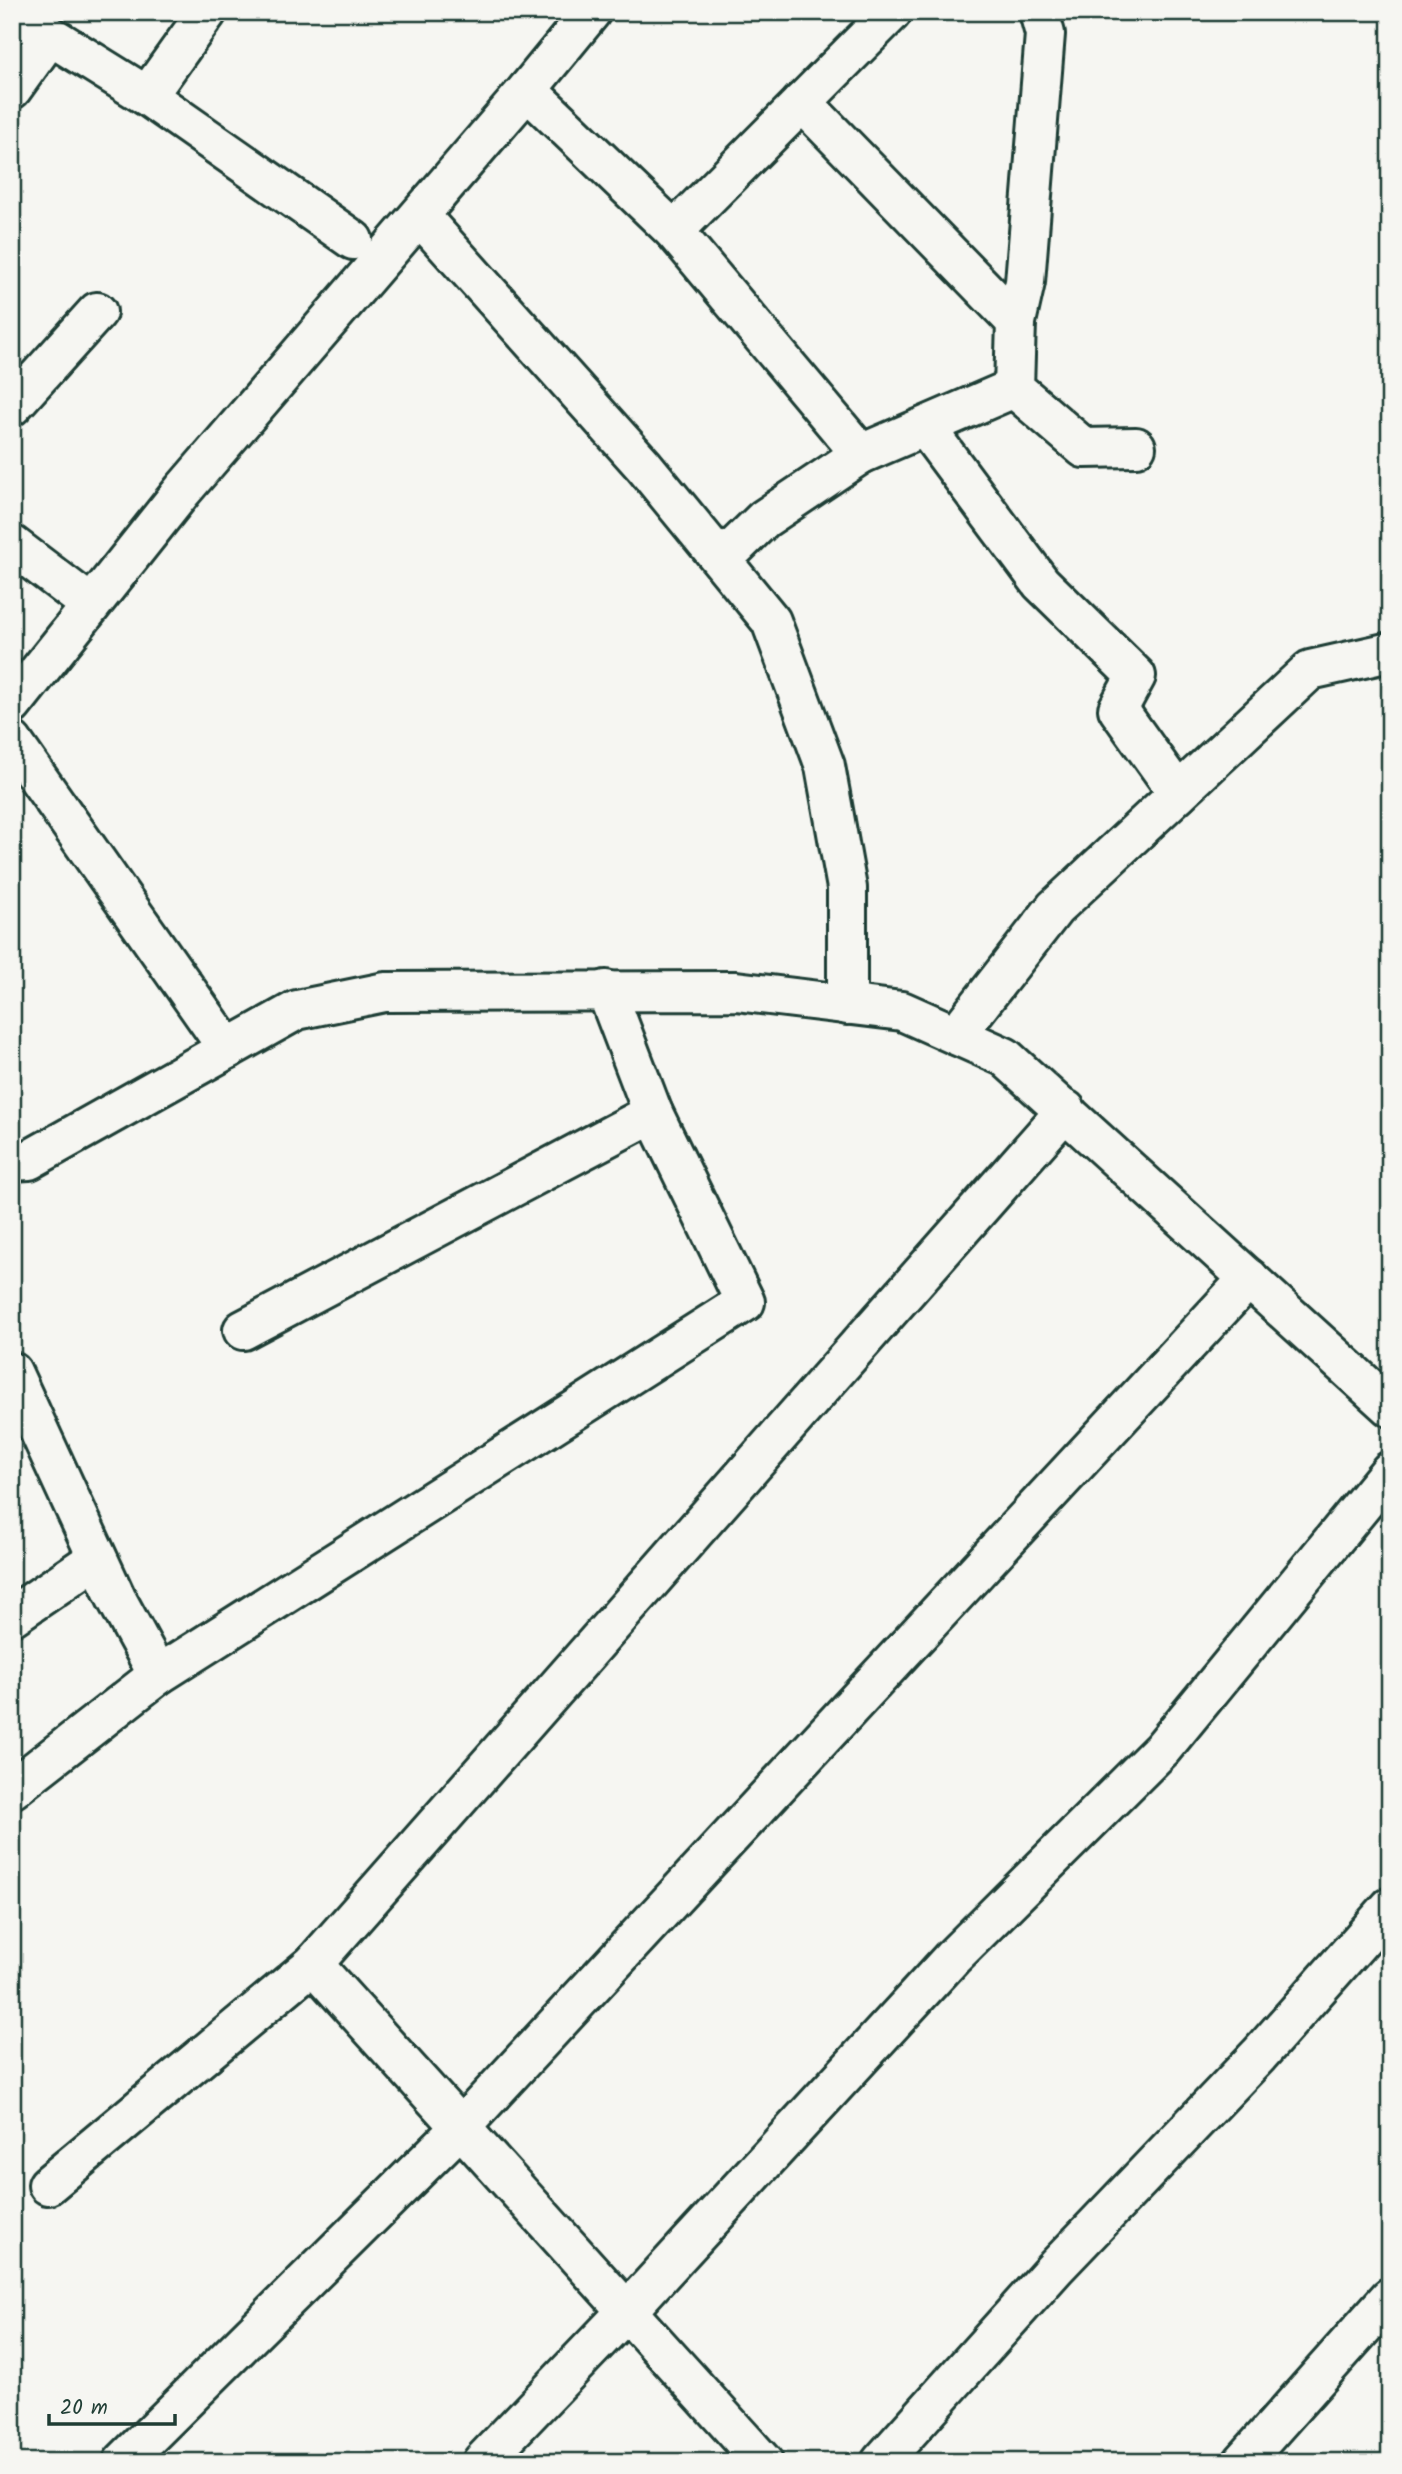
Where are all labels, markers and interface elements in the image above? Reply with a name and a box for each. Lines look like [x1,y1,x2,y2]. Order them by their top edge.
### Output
scale bar [49,2383,175,2427]
text: 20 m [60,2392,108,2425]

